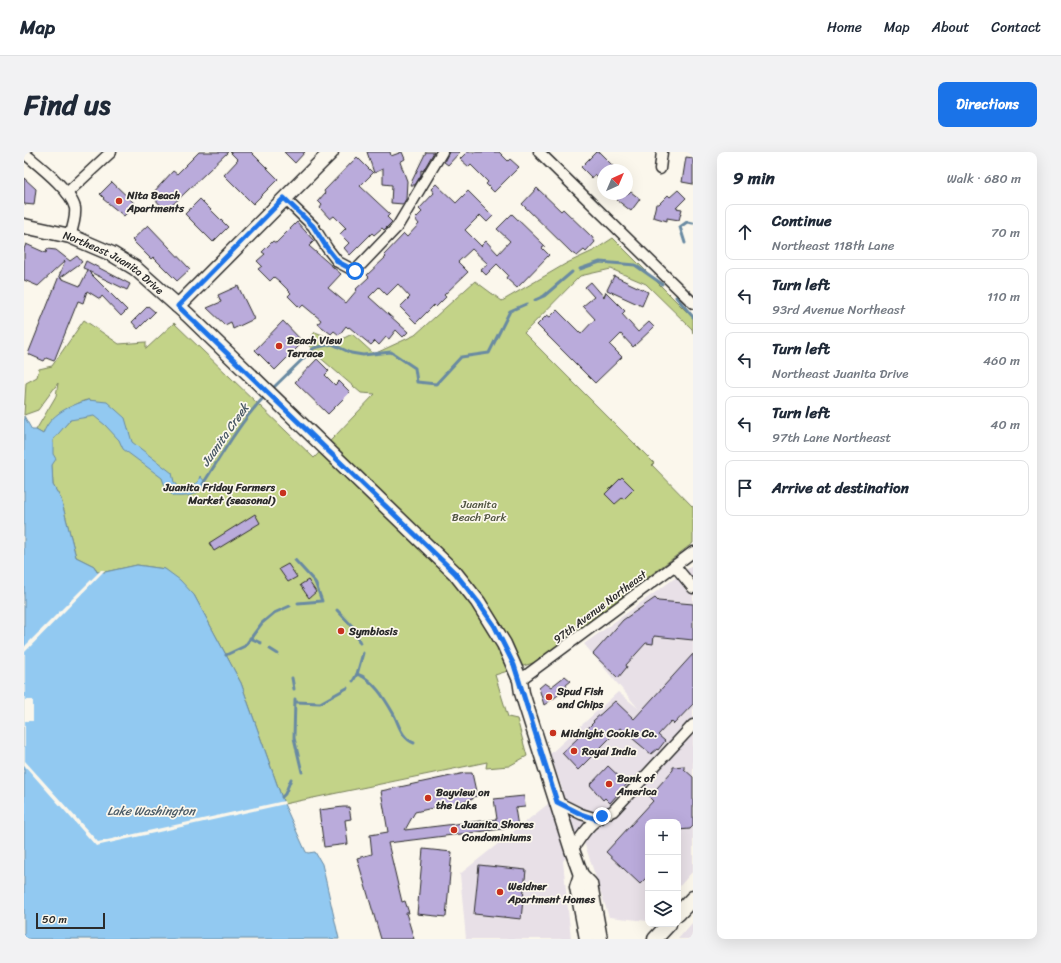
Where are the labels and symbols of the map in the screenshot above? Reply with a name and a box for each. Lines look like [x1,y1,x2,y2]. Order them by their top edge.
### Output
north arrow [597,164,633,200]
place label: Nita Beach Apartments [126,186,185,218]
marker: Nita Beach Apartments [114,196,124,206]
street label: Northeast Juanita Drive [61,225,169,300]
route start [346,262,364,280]
place label: Beach View Terrace [287,331,342,363]
marker: Beach View Terrace [274,341,284,351]
water label: Juanita Creek [195,397,256,471]
place label: Juanita Friday Farmers Market (seasonal) [163,478,276,510]
marker: Juanita Friday Farmers Market (seasonal) [278,488,288,498]
park label: Juanita Beach Park [452,495,506,527]
street label: 97th Avenue Northeast [549,565,651,649]
place label: Symbiosis [348,622,399,641]
marker: Symbiosis [336,626,346,636]
place label: Spud Fish and Chips [556,682,605,714]
marker: Spud Fish and Chips [544,692,554,702]
place label: Midnight Cookie Co. [560,724,657,743]
marker: Midnight Cookie Co. [548,728,558,738]
place label: Royal India [581,742,637,761]
marker: Royal India [569,746,579,756]
place label: Bank of America [616,769,657,801]
marker: Bank of America [604,779,614,789]
place label: Bayview on the Lake [436,783,490,815]
marker: Bayview on the Lake [423,793,433,803]
water label: Lake Washington [107,800,196,822]
route end [593,807,611,825]
place label: Juanita Shores Condominiums [461,815,535,847]
marker: Juanita Shores Condominiums [449,825,459,835]
place label: Weidner Apartment Homes [507,877,596,909]
marker: Weidner Apartment Homes [495,887,505,897]
scale bar [36,911,105,930]

